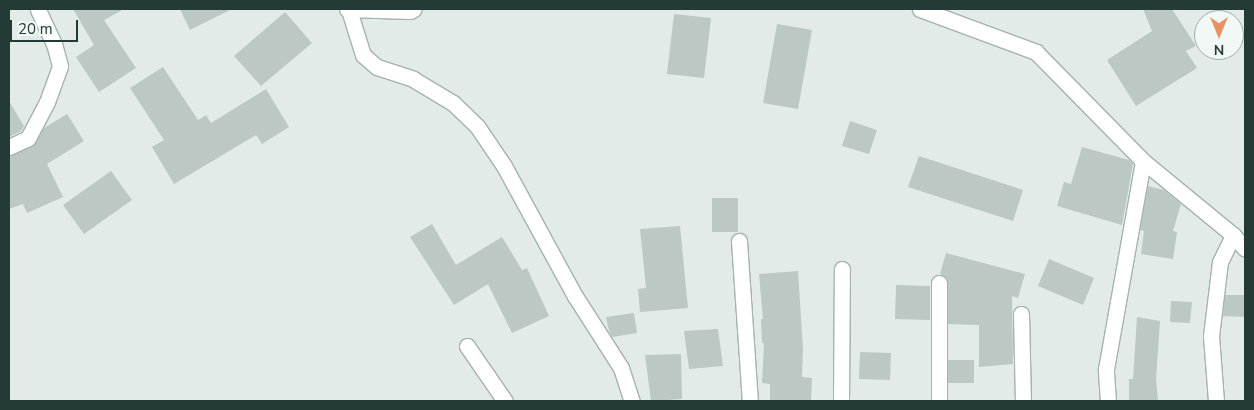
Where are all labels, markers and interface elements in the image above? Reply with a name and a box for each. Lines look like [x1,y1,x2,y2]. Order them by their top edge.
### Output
scale bar [12,10,80,42]
north arrow [1194,10,1244,60]
text: 20 m [18,19,53,39]
text: N [1214,40,1224,59]

